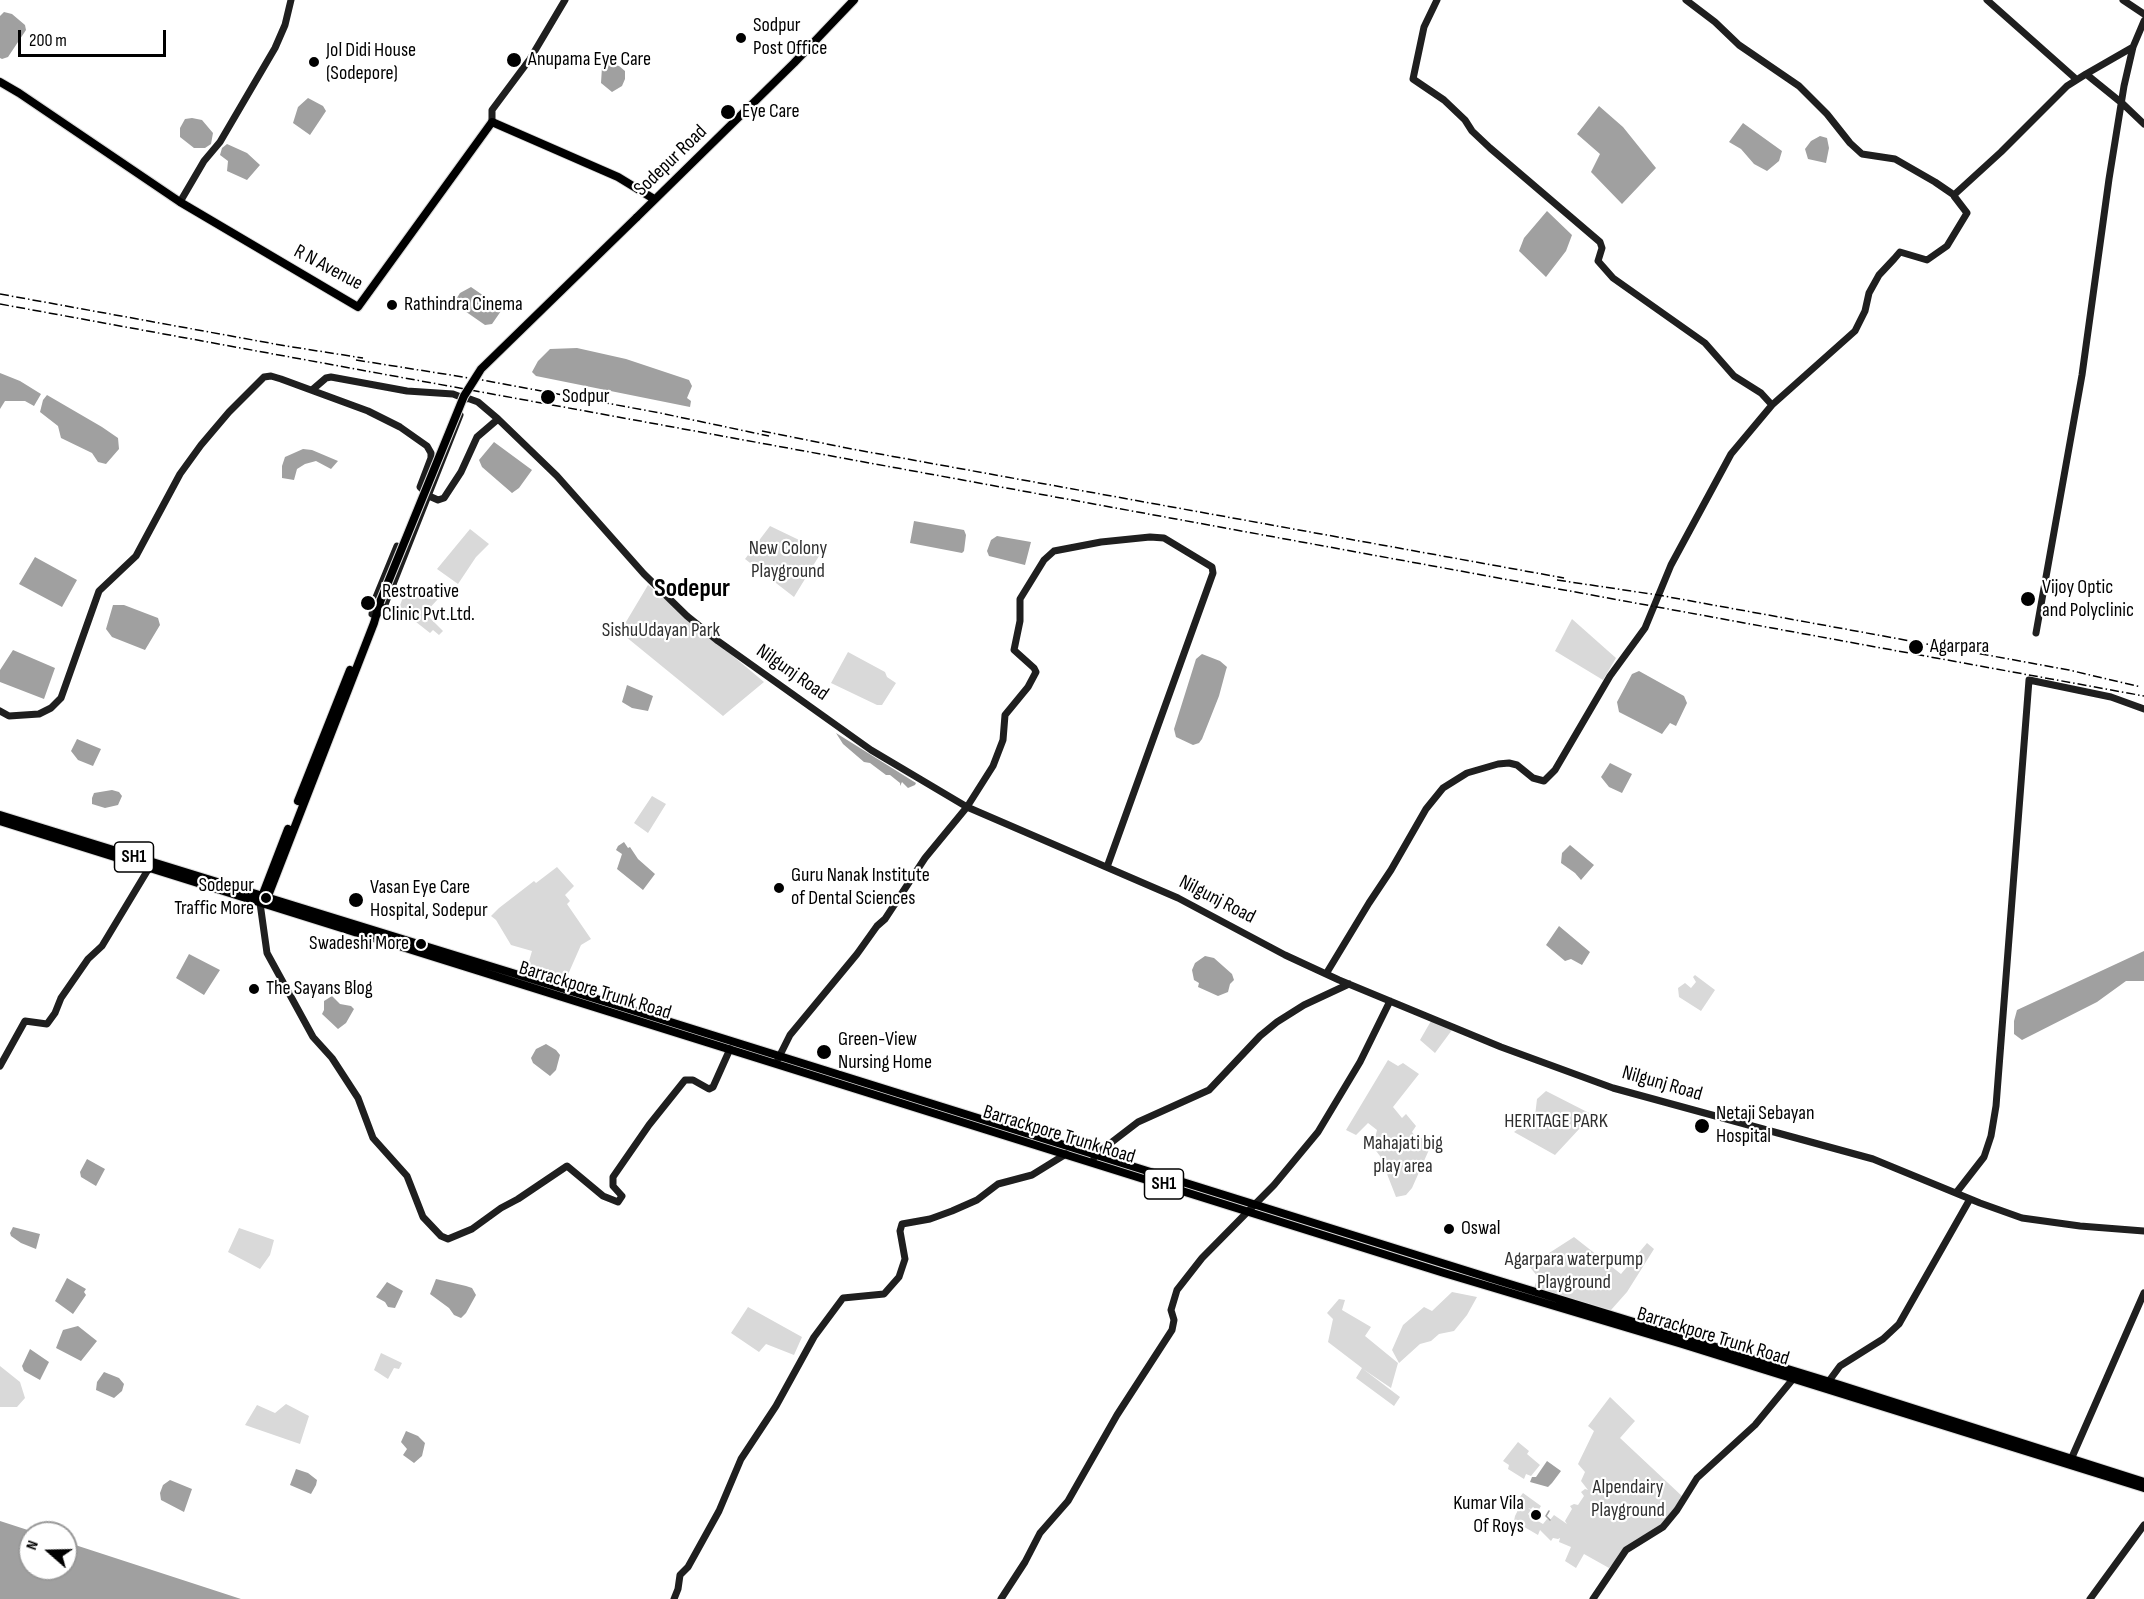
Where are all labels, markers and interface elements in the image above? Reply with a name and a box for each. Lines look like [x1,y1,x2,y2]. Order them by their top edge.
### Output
place label: Sodpur Post Office [753,14,827,61]
scale bar [21,18,170,56]
text: 200 m [29,30,67,51]
marker: Sodpur Post Office [734,31,748,45]
place label: Jol Didi House (Sodepore) [326,39,416,86]
place label: Anupama Eye Care [528,48,651,72]
marker: Anupama Eye Care [505,51,523,69]
marker: Jol Didi House (Sodepore) [307,55,321,69]
place label: Eye Care [742,100,800,124]
marker: Eye Care [719,103,737,121]
street label: Sodepur Road [630,120,712,202]
street label: R N Avenue [289,240,367,296]
place label: Rathindra Cinema [404,293,523,317]
marker: Rathindra Cinema [385,298,399,312]
place label: Sodpur [562,385,610,409]
marker: Sodpur [539,388,557,406]
park label: New Colony Playground [749,537,827,584]
district label: Sodepur [654,573,730,605]
place label: Vijoy Optic and Polyclinic [2042,576,2134,623]
place label: Restroative Clinic Pvt.Ltd. [382,580,475,627]
marker: Vijoy Optic and Polyclinic [2019,590,2037,608]
marker: Restroative Clinic Pvt.Ltd. [359,594,377,612]
park label: SishuUdayan Park [602,619,720,643]
place label: Agarpara [1930,635,1989,659]
marker: Agarpara [1907,638,1925,656]
street label: Nilgunj Road [751,639,833,707]
road number: SH1 [114,842,154,872]
place label: Guru Nanak Institute of Dental Sciences [791,864,930,911]
street label: Nilgunj Road [1175,871,1259,929]
place label: Sodepur Traffic More [174,874,254,921]
place label: Vasan Eye Care Hospital, Sodepur [370,876,488,923]
marker: Guru Nanak Institute of Dental Sciences [772,881,786,895]
marker: Sodepur Traffic More [259,891,273,905]
marker: Vasan Eye Care Hospital, Sodepur [347,891,365,909]
place label: Swadeshi More [309,932,409,956]
marker: Swadeshi More [414,937,428,951]
street label: Barrackpore Trunk Road [516,956,674,1026]
place label: The Sayans Blog [266,977,373,1001]
marker: The Sayans Blog [247,982,261,996]
place label: Green-View Nursing Home [838,1028,932,1075]
marker: Green-View Nursing Home [815,1043,833,1061]
street label: Nilgunj Road [1619,1061,1705,1107]
street label: Barrackpore Trunk Road [980,1100,1138,1170]
place label: Netaji Sebayan Hospital [1716,1102,1814,1149]
park label: HERITAGE PARK [1504,1110,1608,1134]
marker: Netaji Sebayan Hospital [1693,1117,1711,1135]
park label: Mahajati big play area [1363,1132,1443,1179]
road number: SH1 [1144,1169,1184,1199]
place label: Oswal [1461,1217,1500,1241]
marker: Oswal [1442,1222,1456,1236]
park label: Agarpara waterpump Playground [1505,1248,1643,1295]
street label: Barrackpore Trunk Road [1634,1302,1792,1372]
park label: Alpendairy Playground [1591,1476,1665,1523]
place label: Kumar Vila Of Roys [1453,1492,1524,1539]
marker: Kumar Vila Of Roys [1529,1508,1543,1522]
north arrow [18,1521,78,1581]
text: N [22,1538,43,1553]

